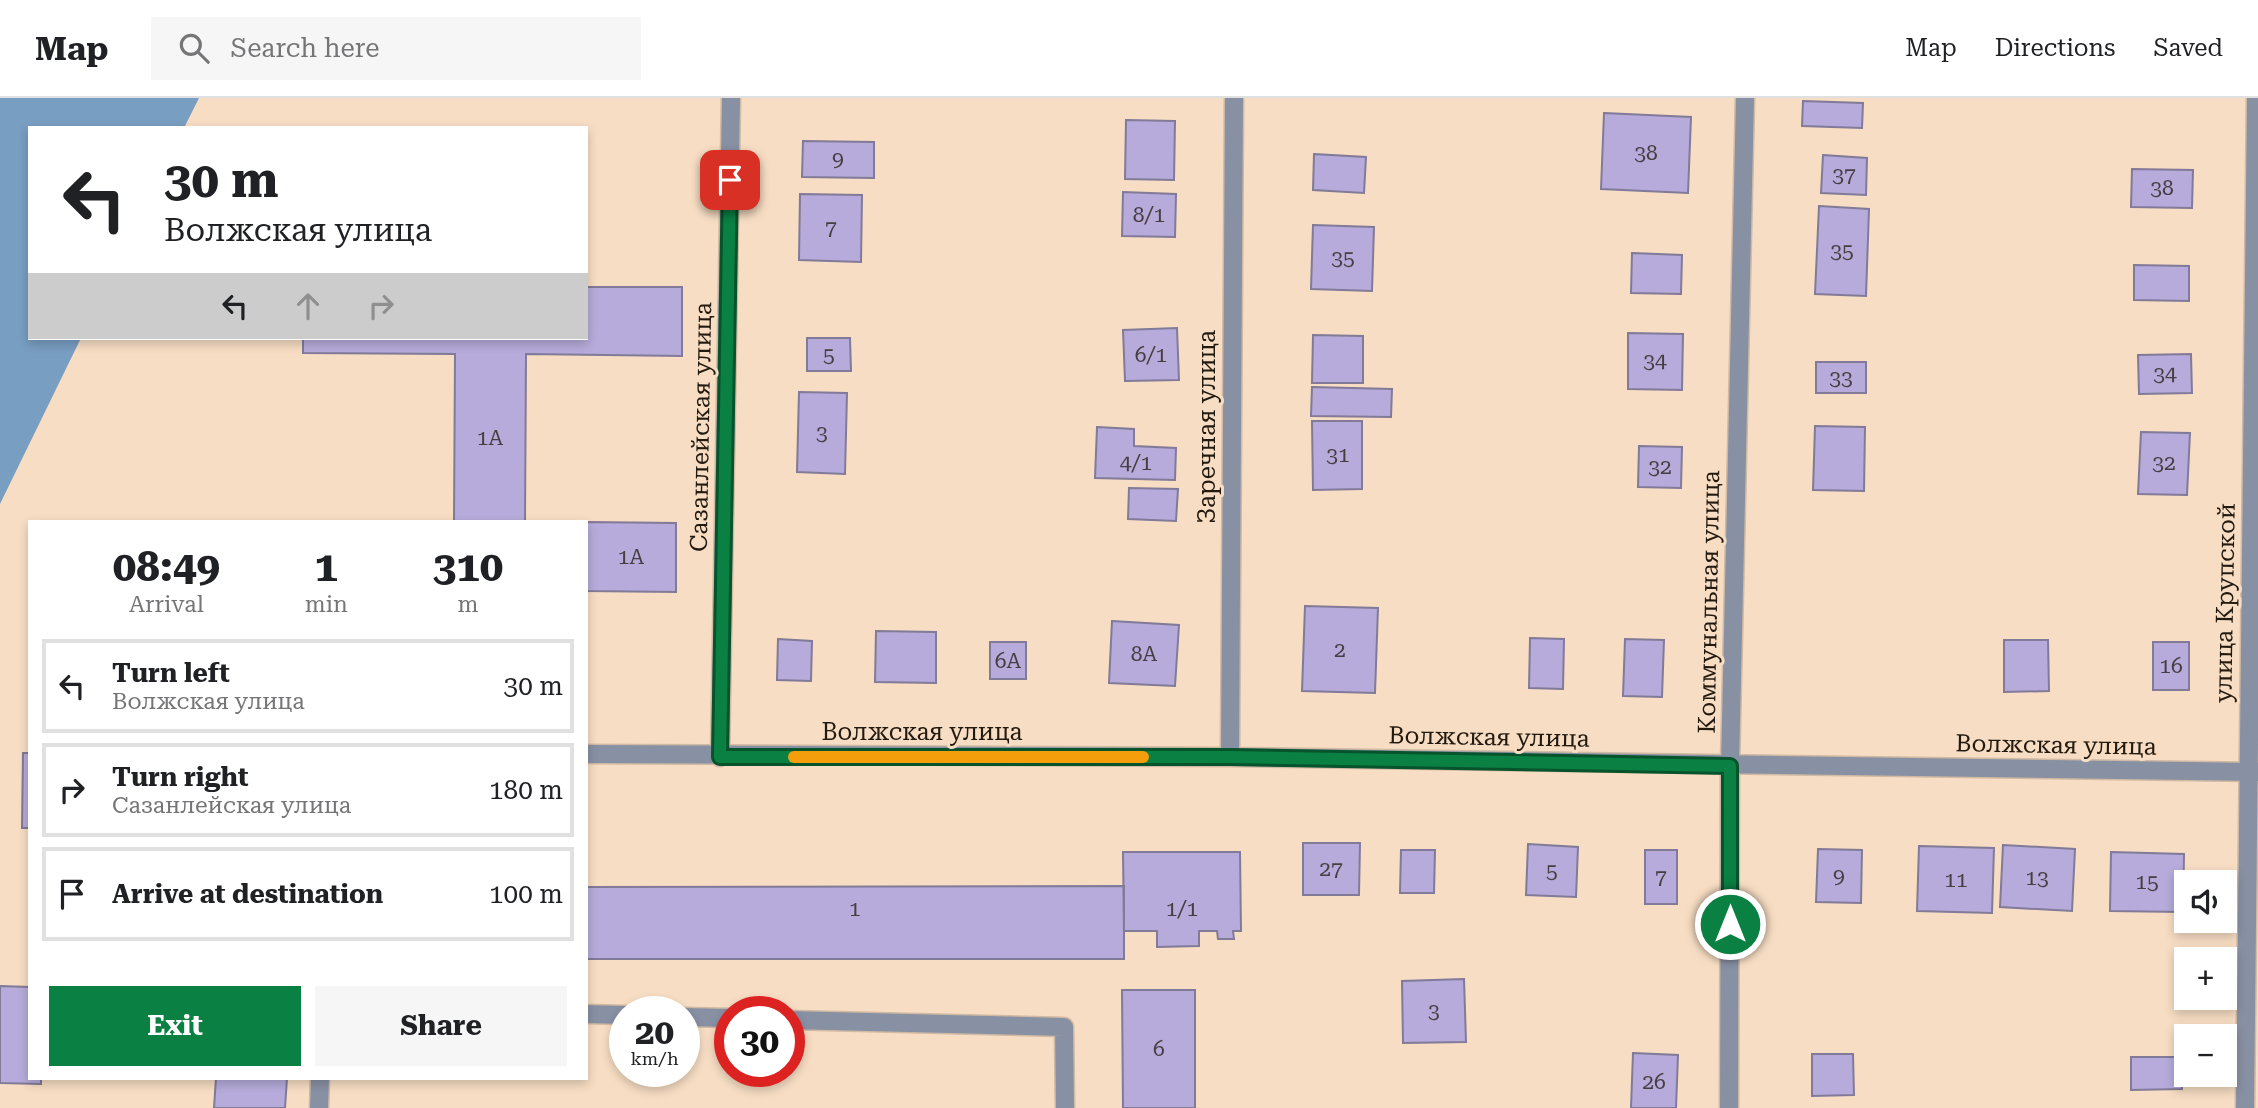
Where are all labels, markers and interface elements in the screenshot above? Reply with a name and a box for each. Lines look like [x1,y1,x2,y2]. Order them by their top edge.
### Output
search box [151,17,641,80]
text: Map [35,29,109,68]
icon: search [175,29,213,67]
text: Search here [231,33,380,63]
text: Map [1905,34,1957,62]
text: Directions [1995,34,2115,62]
text: Saved [2153,34,2223,62]
house number: 38 [1634,141,1658,165]
house number: 9 [832,147,844,171]
pin [700,150,760,210]
text: 30 m [164,152,279,209]
icon: left [49,154,140,245]
icon: arrive [711,161,749,199]
house number: 37 [1832,163,1856,187]
house number: 38 [2150,176,2174,200]
house number: 8/1 [1133,203,1165,227]
text: Волжская улица [164,211,432,249]
house number: 7 [825,216,837,240]
house number: 35 [1830,239,1854,263]
house number: 35 [1331,246,1355,270]
icon: left [216,287,254,325]
icon: ahead [289,287,327,325]
icon: right [362,287,400,325]
street label: Сазанлейская улица [685,302,717,552]
street label: Заречная улица [1193,330,1221,524]
house number: 5 [823,343,835,367]
house number: 6/1 [1135,343,1167,367]
house number: 34 [1643,349,1667,373]
house number: 34 [2153,362,2177,386]
house number: 33 [1829,366,1853,390]
house number: 3 [816,421,828,445]
house number: 1А [477,426,504,450]
house number: 31 [1326,443,1350,467]
house number: 4/1 [1120,451,1152,475]
house number: 32 [2152,451,2176,475]
house number: 32 [1648,455,1672,479]
street label: Коммунальная улица [1693,470,1725,734]
street label: улица Крупской [2209,503,2241,703]
text: 08:49 [113,542,220,591]
text: 1 [315,542,338,591]
text: 310 [433,542,503,591]
house number: 1А [618,545,645,569]
text: Arrival [129,591,204,618]
text: min [305,591,348,618]
text: m [457,591,478,618]
house number: 2 [1334,638,1346,662]
house number: 8А [1131,642,1158,666]
house number: 6А [995,649,1022,673]
house number: 16 [2159,654,2183,678]
text: Turn left [112,658,230,688]
icon: left [53,667,91,705]
text: 30 m [504,671,563,701]
text: Волжская улица [112,688,305,715]
street label: Волжская улица [821,718,1023,746]
street label: Волжская улица [1388,721,1590,753]
street label: Волжская улица [1955,729,2157,761]
text: Turn right [112,762,248,792]
icon: right [53,771,91,809]
text: 180 m [489,775,563,805]
text: Сазанлейская улица [112,792,351,819]
house number: 27 [1319,857,1343,881]
house number: 5 [1546,859,1558,883]
house number: 9 [1833,864,1845,888]
house number: 7 [1655,865,1667,889]
house number: 13 [2025,866,2049,890]
house number: 11 [1944,868,1968,892]
house number: 15 [2135,870,2159,894]
map controls [2174,870,2237,1087]
button: sound [2174,870,2237,933]
icon: arrive [53,875,91,913]
text: Arrive at destination [112,879,383,909]
text: 100 m [489,879,563,909]
position arrow [1693,887,1767,961]
house number: 1 [849,897,861,921]
house number: 1/1 [1166,897,1198,921]
button: + [2174,947,2237,1010]
button: Exit [49,986,301,1066]
button: Share [315,986,567,1066]
speed limit sign: 30 [714,996,805,1087]
house number: 3 [1428,999,1440,1023]
text: 20 [635,1012,674,1053]
button: − [2174,1024,2237,1087]
house number: 6 [1153,1037,1165,1061]
text: km/h [630,1048,679,1069]
house number: 26 [1642,1070,1666,1094]

